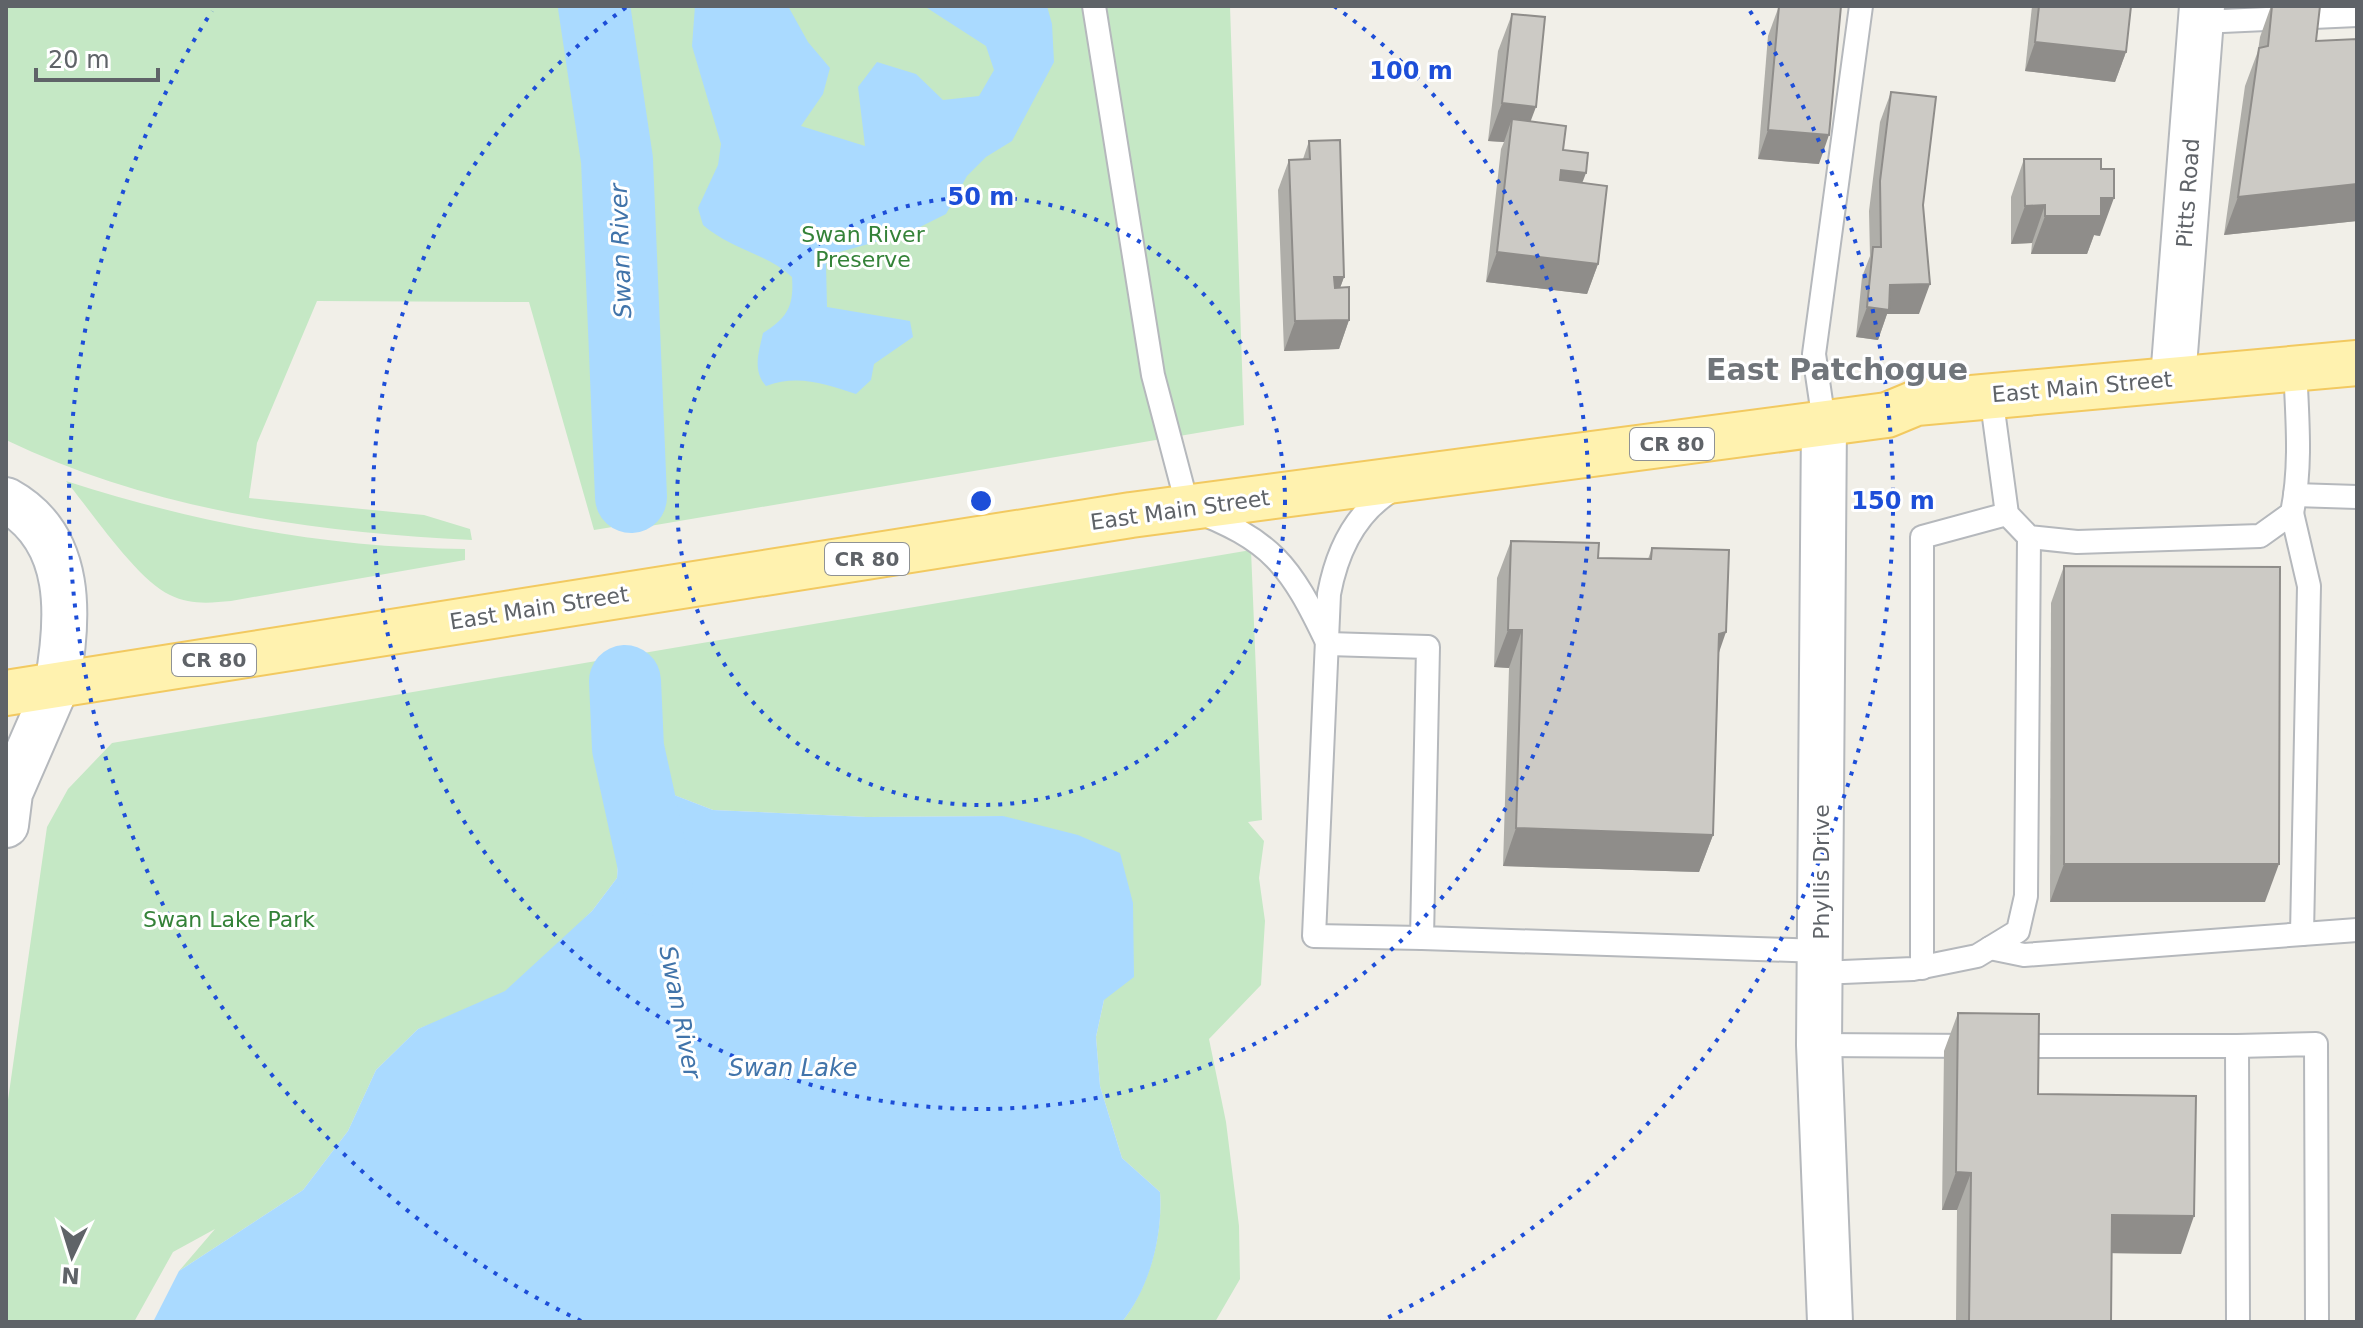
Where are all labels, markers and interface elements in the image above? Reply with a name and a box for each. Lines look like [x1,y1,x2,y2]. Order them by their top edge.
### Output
scale bar [36,32,158,82]
text: 20 m [48,46,110,74]
text: 100 m [1369,57,1453,85]
street label: Pitts Road [2172,137,2204,249]
water label: Swan River [605,181,637,319]
text: 50 m [948,183,1014,211]
park label: Swan River Preserve [801,222,926,272]
district label: East Patchogue [1706,352,1968,387]
street label: East Main Street [1991,367,2174,407]
road number: CR 80 [1630,428,1714,460]
street label: East Main Street [1089,485,1272,535]
centre of rings [967,487,995,515]
text: 150 m [1851,487,1935,515]
road number: CR 80 [825,543,909,575]
street label: East Main Street [448,581,631,634]
road number: CR 80 [172,644,256,676]
street label: Phyllis Drive [1809,804,1834,940]
park label: Swan Lake Park [143,907,315,932]
water label: Swan River [653,943,707,1083]
water label: Swan Lake [728,1054,858,1082]
north arrow [32,1216,112,1296]
text: N [61,1262,81,1289]

